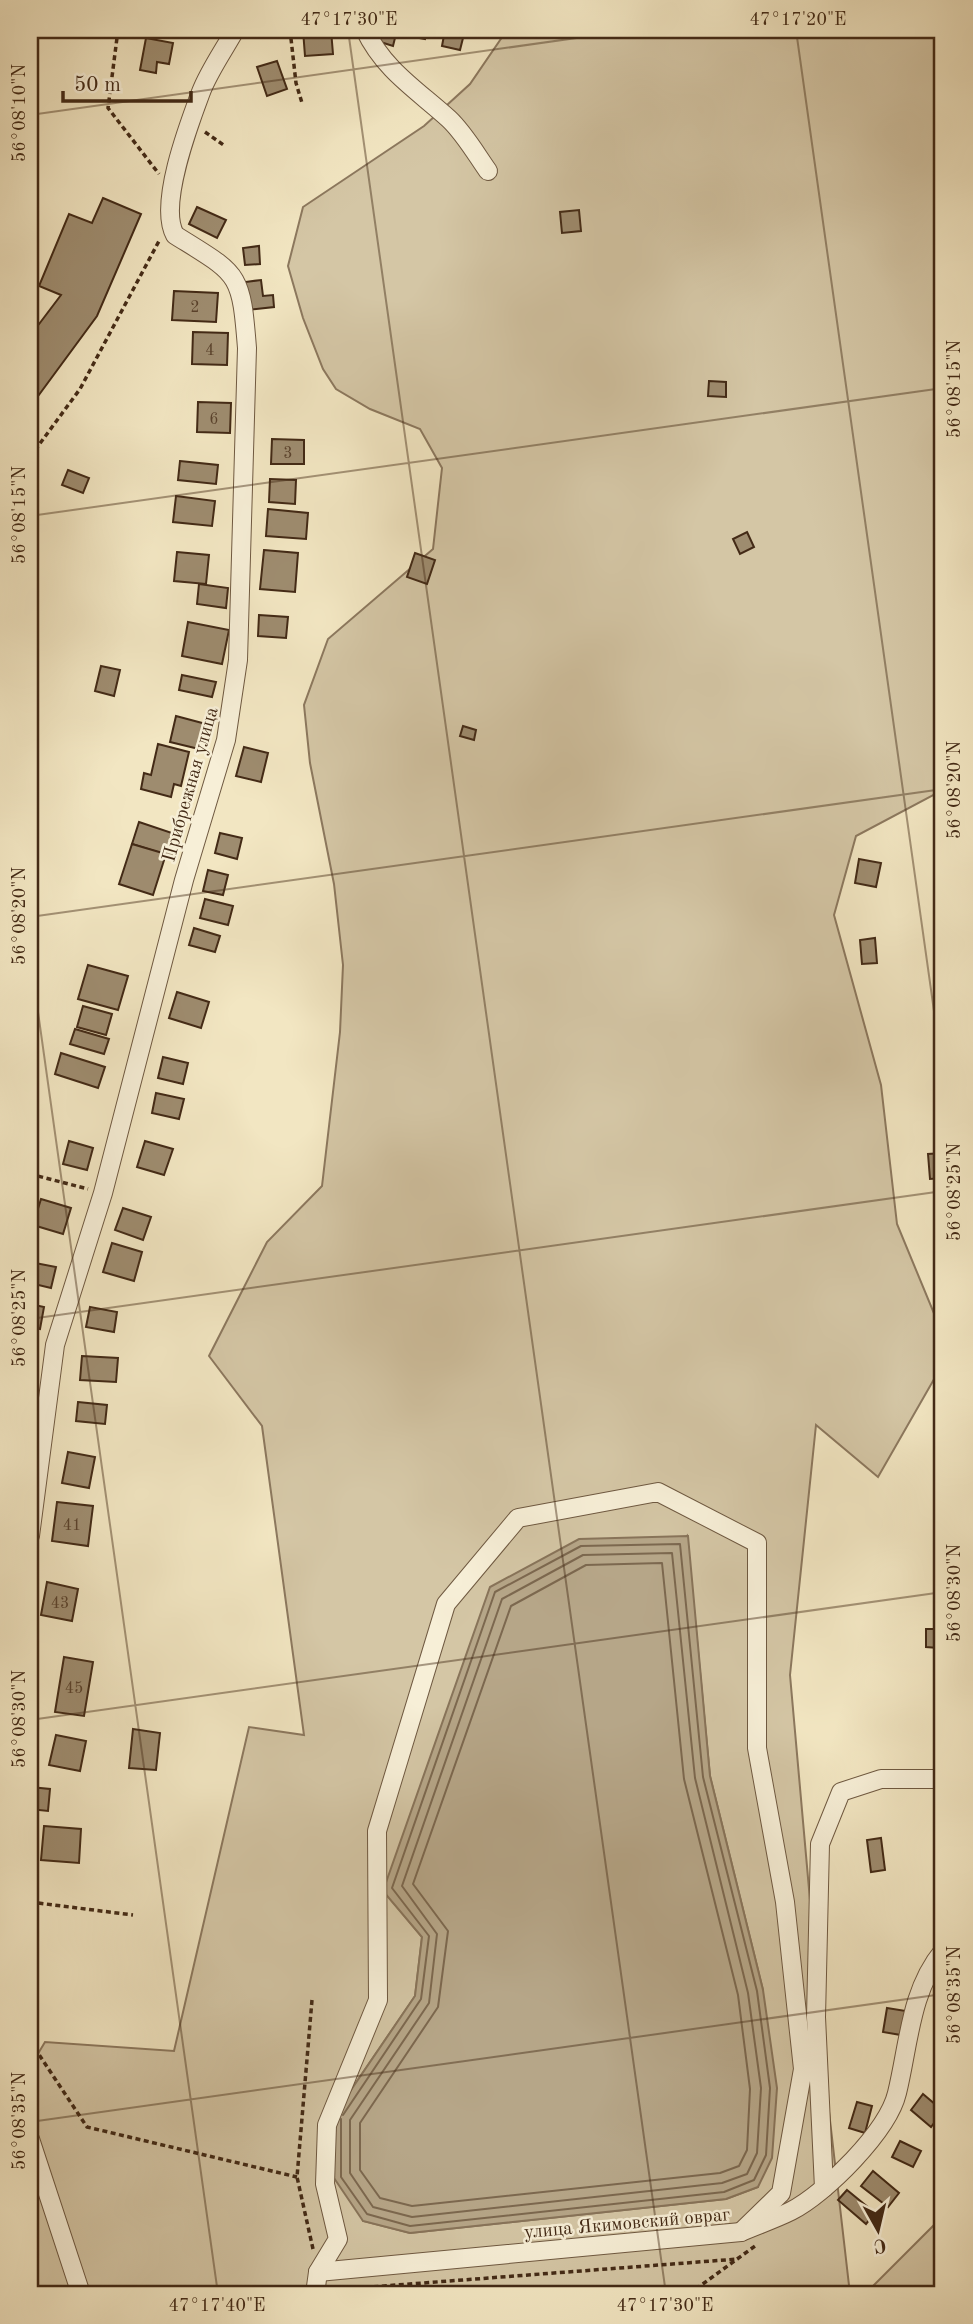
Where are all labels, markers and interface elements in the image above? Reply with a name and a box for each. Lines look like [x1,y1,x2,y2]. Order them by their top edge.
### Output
text: 47°17'30"E [301,11,397,29]
text: 47°17'20"E [750,11,846,29]
scale bar [63,60,191,104]
text: 56°08'10"N [11,64,29,162]
text: 50 m [74,75,121,96]
house number: 2 [190,300,200,316]
text: 56°08'15"N [946,340,964,438]
house number: 4 [205,343,215,359]
house number: 6 [209,412,219,428]
house number: 3 [283,446,293,462]
text: 56°08'15"N [11,466,29,564]
street label: Прибрежная улица [160,704,223,864]
text: 56°08'20"N [946,741,964,839]
text: 56°08'20"N [11,867,29,965]
text: 56°08'25"N [946,1143,964,1241]
text: 56°08'25"N [11,1269,29,1367]
house number: 41 [63,1518,81,1534]
text: 56°08'30"N [946,1544,964,1642]
house number: 43 [51,1596,69,1612]
text: 56°08'30"N [11,1670,29,1768]
house number: 45 [65,1681,83,1697]
text: 56°08'35"N [946,1946,964,2044]
text: 56°08'35"N [11,2072,29,2170]
north arrow [844,2194,914,2264]
street label: улица Якимовский овраг [523,2206,731,2243]
text: С [872,2234,888,2255]
text: 47°17'40"E [169,2297,265,2315]
text: 47°17'30"E [617,2297,713,2315]

